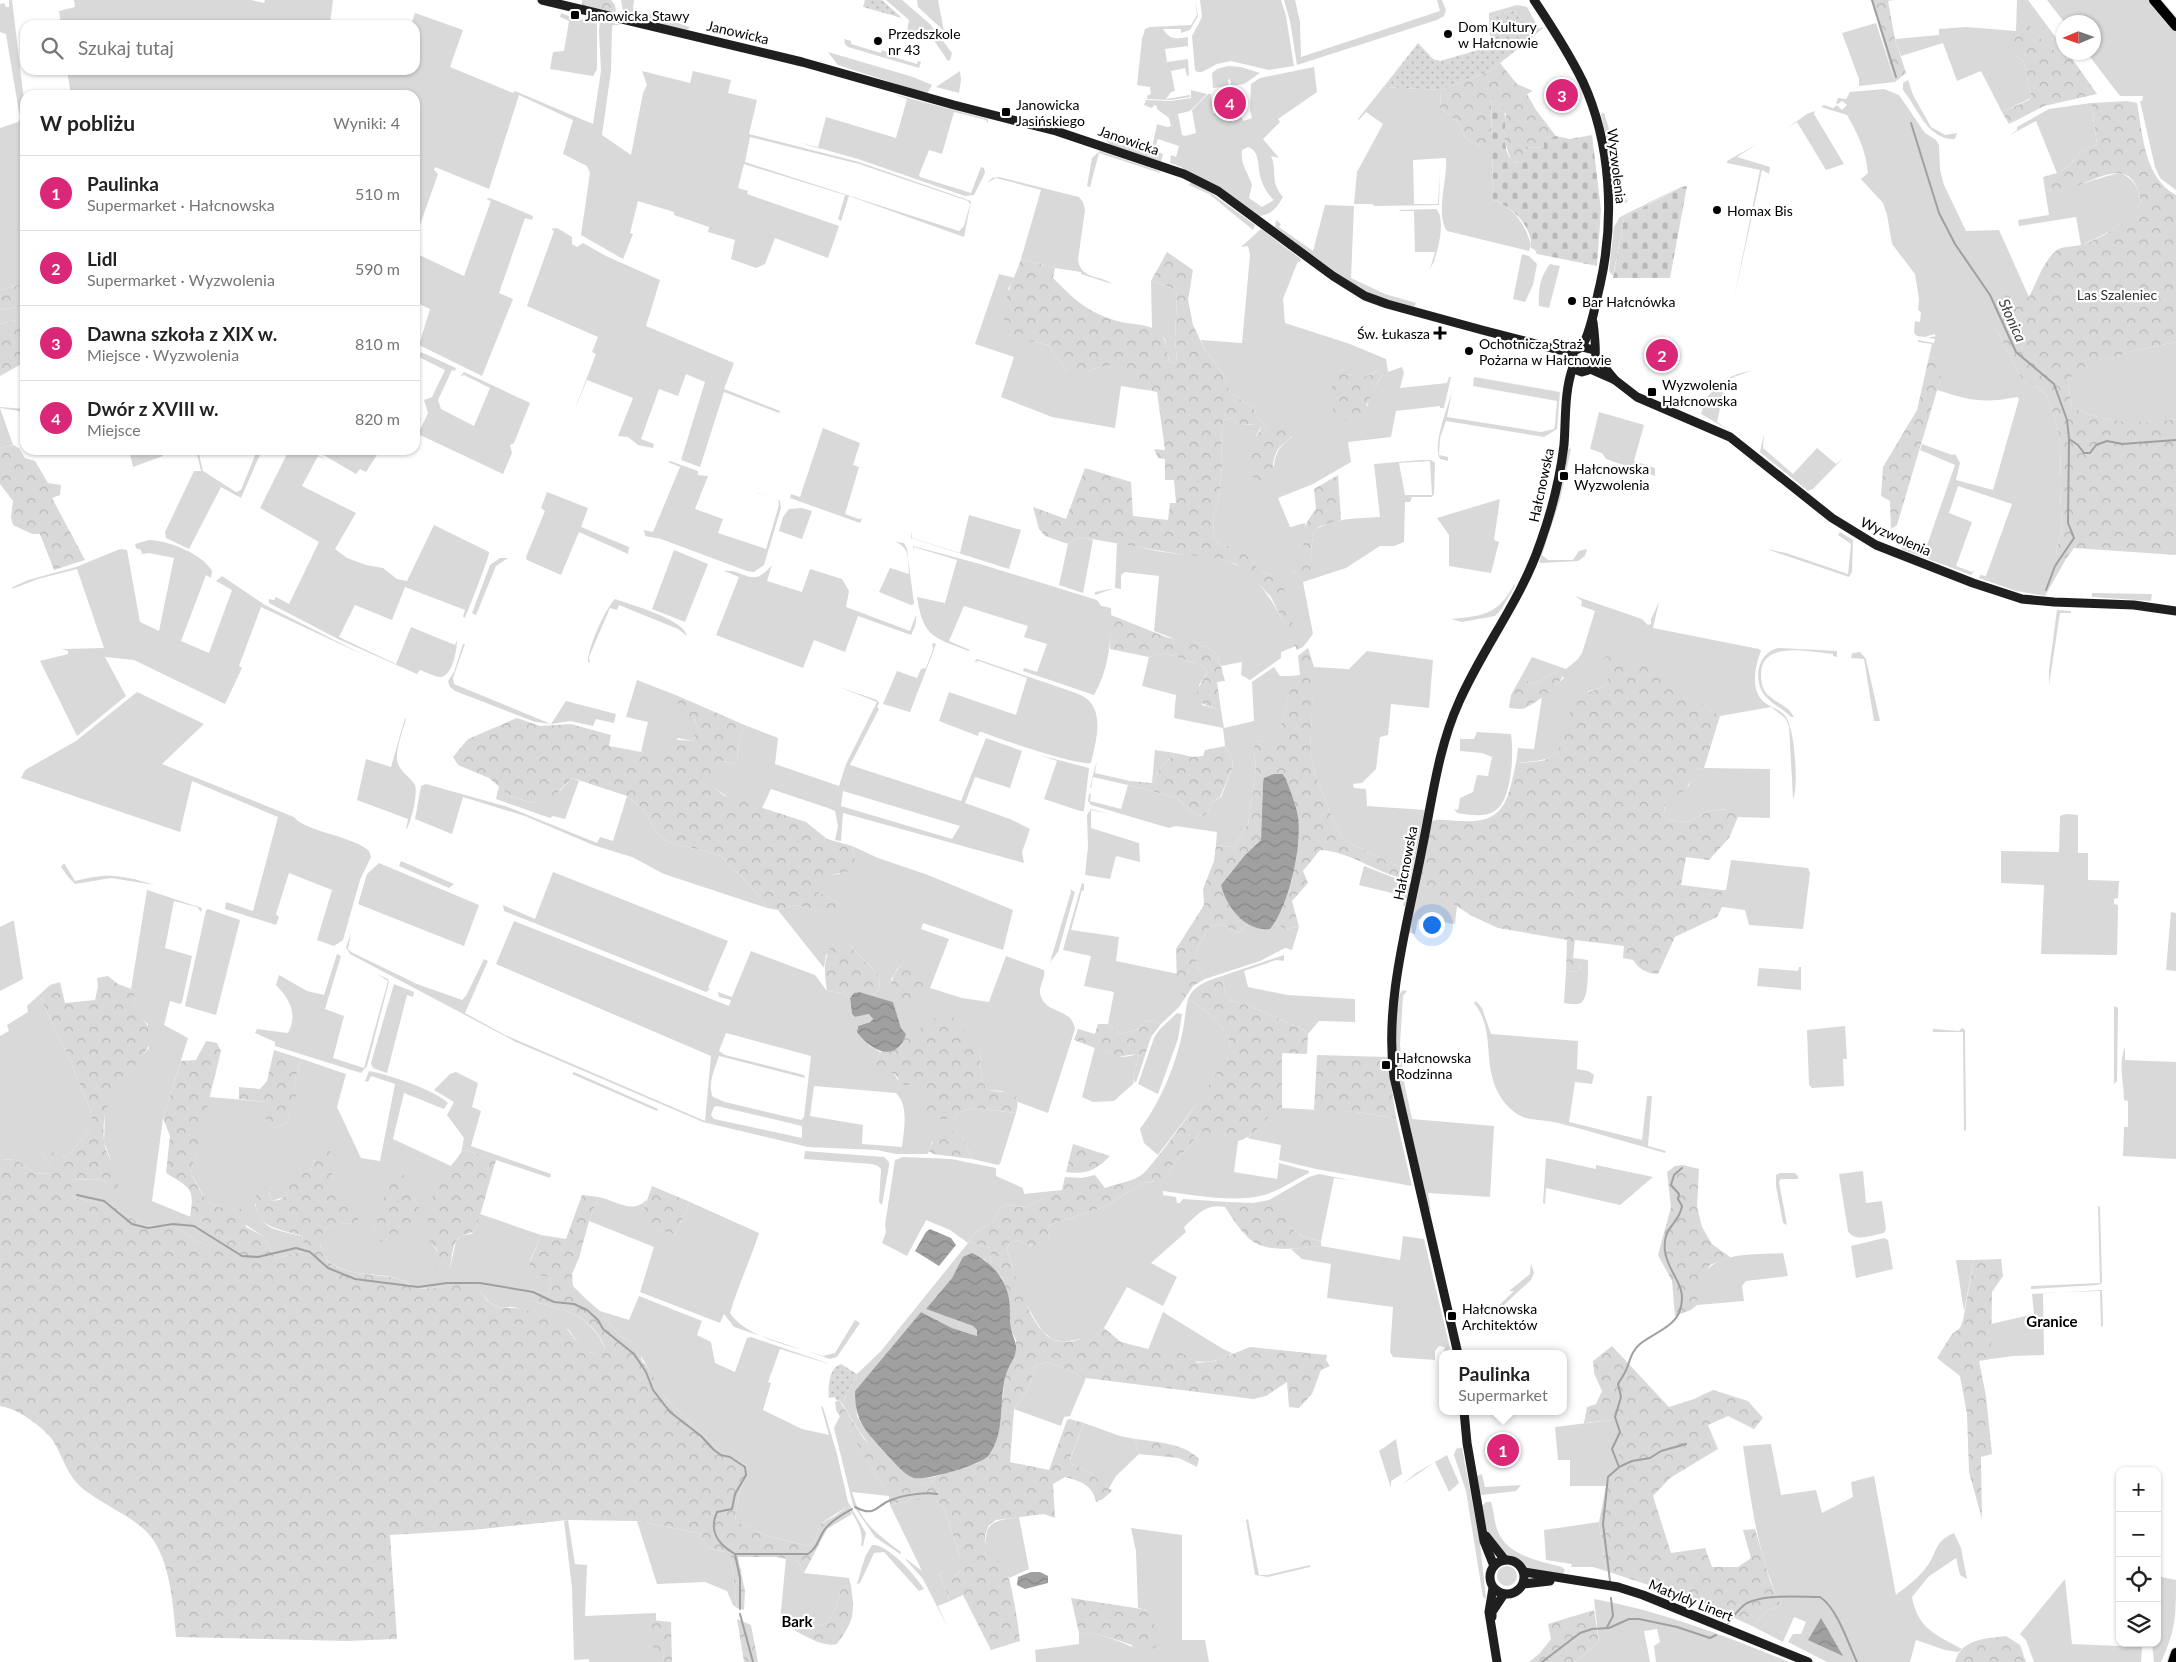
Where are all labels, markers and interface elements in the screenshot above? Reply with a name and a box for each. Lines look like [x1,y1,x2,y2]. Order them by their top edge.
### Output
place label: Janowicka Stawy [585,7,690,24]
marker: Janowicka Stawy [569,9,581,21]
north arrow [2056,15,2101,60]
street label: Janowicka [705,17,771,47]
place label: Dom Kultury w Hałcnowie [1458,18,1538,51]
search box [20,20,420,75]
place label: Przedszkole nr 43 [888,25,961,58]
marker: Dom Kultury w Hałcnowie [1442,28,1454,40]
icon: search [38,34,66,62]
marker: Przedszkole nr 43 [872,35,884,47]
text: Szukaj tutaj [78,36,174,59]
pin: 3 [1546,76,1578,114]
pin: 4 [1214,84,1246,122]
place label: Janowicka Jasińskiego [1016,96,1085,129]
marker: Janowicka Jasińskiego [1000,106,1012,118]
text: W pobliżu [40,110,135,135]
text: Wyniki: 4 [333,113,400,132]
street label: Janowicka [1096,122,1162,158]
street label: Wyzwolenia [1604,127,1630,205]
text: Paulinka [87,172,159,195]
text: 1 [51,184,61,203]
text: 510 m [355,184,400,203]
text: Supermarket · Hałcnowska [87,195,275,214]
place label: Homax Bis [1727,202,1793,219]
marker: Homax Bis [1711,204,1723,216]
text: Lidl [87,247,117,270]
text: 2 [51,259,61,278]
text: 590 m [355,259,400,278]
text: Supermarket · Wyzwolenia [87,270,275,289]
park label: Las Szaleniec [2077,286,2158,303]
place label: Bar Hałcnówka [1582,293,1675,310]
marker: Bar Hałcnówka [1566,295,1578,307]
water label: Słonica [1996,296,2031,345]
text: Dawna szkoła z XIX w. [87,322,277,345]
place label: Św. Łukasza [1357,325,1430,342]
marker: Św. Łukasza [1434,327,1446,339]
text: 3 [51,334,61,353]
text: 810 m [355,334,400,353]
place label: Ochotnicza Straż Pożarna w Hałcnowie [1479,335,1611,368]
pin: 2 [1646,336,1678,374]
text: Miejsce · Wyzwolenia [87,345,239,364]
marker: Ochotnicza Straż Pożarna w Hałcnowie [1463,345,1475,357]
place label: Wyzwolenia Hałcnowska [1662,376,1738,409]
marker: Wyzwolenia Hałcnowska [1646,386,1658,398]
text: Dwór z XVIII w. [87,397,219,420]
text: 4 [51,409,61,428]
text: 820 m [355,409,400,428]
text: Miejsce [87,420,141,439]
street label: Hałcnowska [1525,446,1557,524]
place label: Hałcnowska Wyzwolenia [1574,460,1650,493]
marker: Hałcnowska Wyzwolenia [1558,470,1570,482]
street label: Wyzwolenia [1858,513,1934,559]
street label: Hałcnowska [1389,824,1421,902]
your location [1419,912,1445,938]
place label: Hałcnowska Rodzinna [1396,1049,1471,1082]
marker: Hałcnowska Rodzinna [1380,1059,1392,1071]
place label: Hałcnowska Architektów [1462,1300,1537,1333]
marker: Hałcnowska Architektów [1446,1310,1458,1322]
district label: Granice [2026,1312,2078,1330]
popup [1439,1350,1567,1415]
text: Paulinka [1458,1362,1530,1385]
text: Supermarket [1458,1385,1548,1404]
pin: 1 [1487,1431,1519,1469]
map controls [2116,1467,2161,1647]
button: + [2116,1467,2161,1512]
button: − [2116,1512,2161,1557]
button: locate [2116,1557,2161,1602]
street label: Matyldy Linert [1646,1575,1736,1625]
button: layers [2116,1602,2161,1647]
district label: Bark [782,1612,813,1630]

